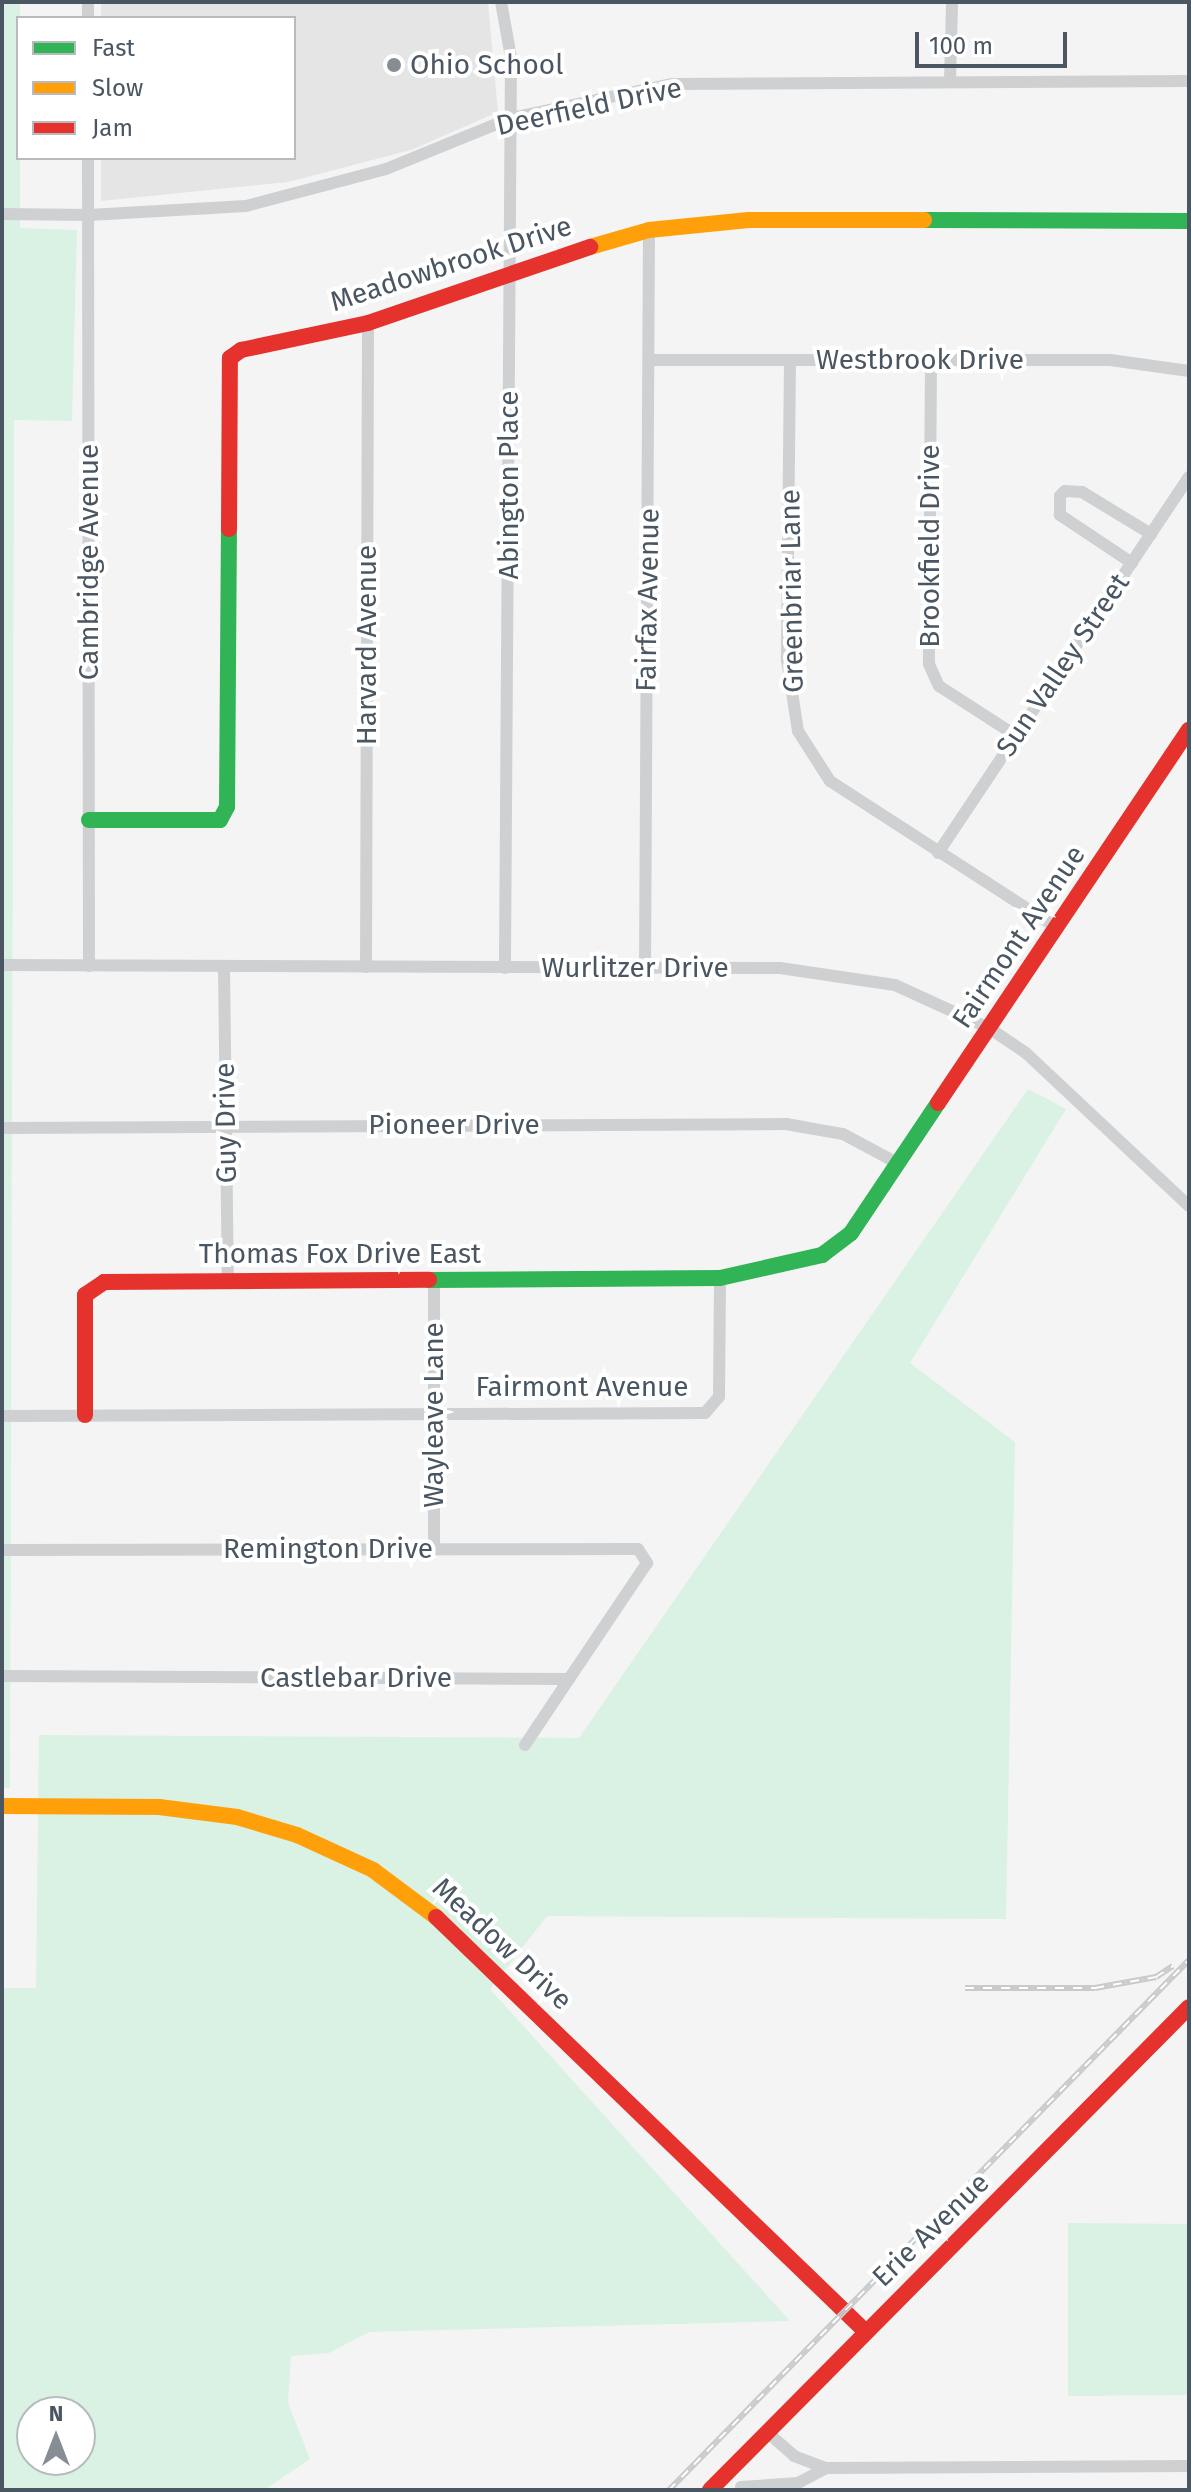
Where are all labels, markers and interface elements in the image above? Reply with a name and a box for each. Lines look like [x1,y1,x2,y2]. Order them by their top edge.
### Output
legend [16,16,296,160]
scale bar [919,16,1071,66]
text: 100 m [929,32,993,60]
text: Fast [92,34,135,62]
place label: Ohio School [410,48,563,82]
marker: Ohio School [385,56,403,74]
street label: Deerfield Drive [493,71,685,143]
text: Slow [92,74,143,102]
text: Jam [92,114,133,142]
street label: Meadowbrook Drive [326,209,576,319]
street label: Westbrook Drive [816,343,1024,377]
street label: Abington Place [492,391,526,579]
street label: Cambridge Avenue [72,444,106,680]
street label: Brookfield Drive [913,444,947,648]
street label: Greenbriar Lane [773,489,811,693]
street label: Fairfax Avenue [630,508,666,692]
street label: Harvard Avenue [350,545,384,745]
street label: Sun Valley Street [989,567,1137,763]
street label: Fairmont Avenue [945,839,1093,1035]
street label: Wurlitzer Drive [541,951,729,985]
street label: Guy Drive [208,1062,244,1184]
street label: Pioneer Drive [368,1108,540,1142]
street label: Thomas Fox Drive East [199,1237,481,1271]
street label: Wayleave Lane [417,1322,451,1508]
street label: Fairmont Avenue [475,1370,689,1404]
street label: Remington Drive [223,1532,433,1566]
street label: Castlebar Drive [260,1661,452,1695]
street label: Meadow Drive [425,1871,579,2017]
street label: Erie Avenue [866,2166,996,2294]
north arrow [16,2396,96,2476]
text: N [49,2400,63,2427]

